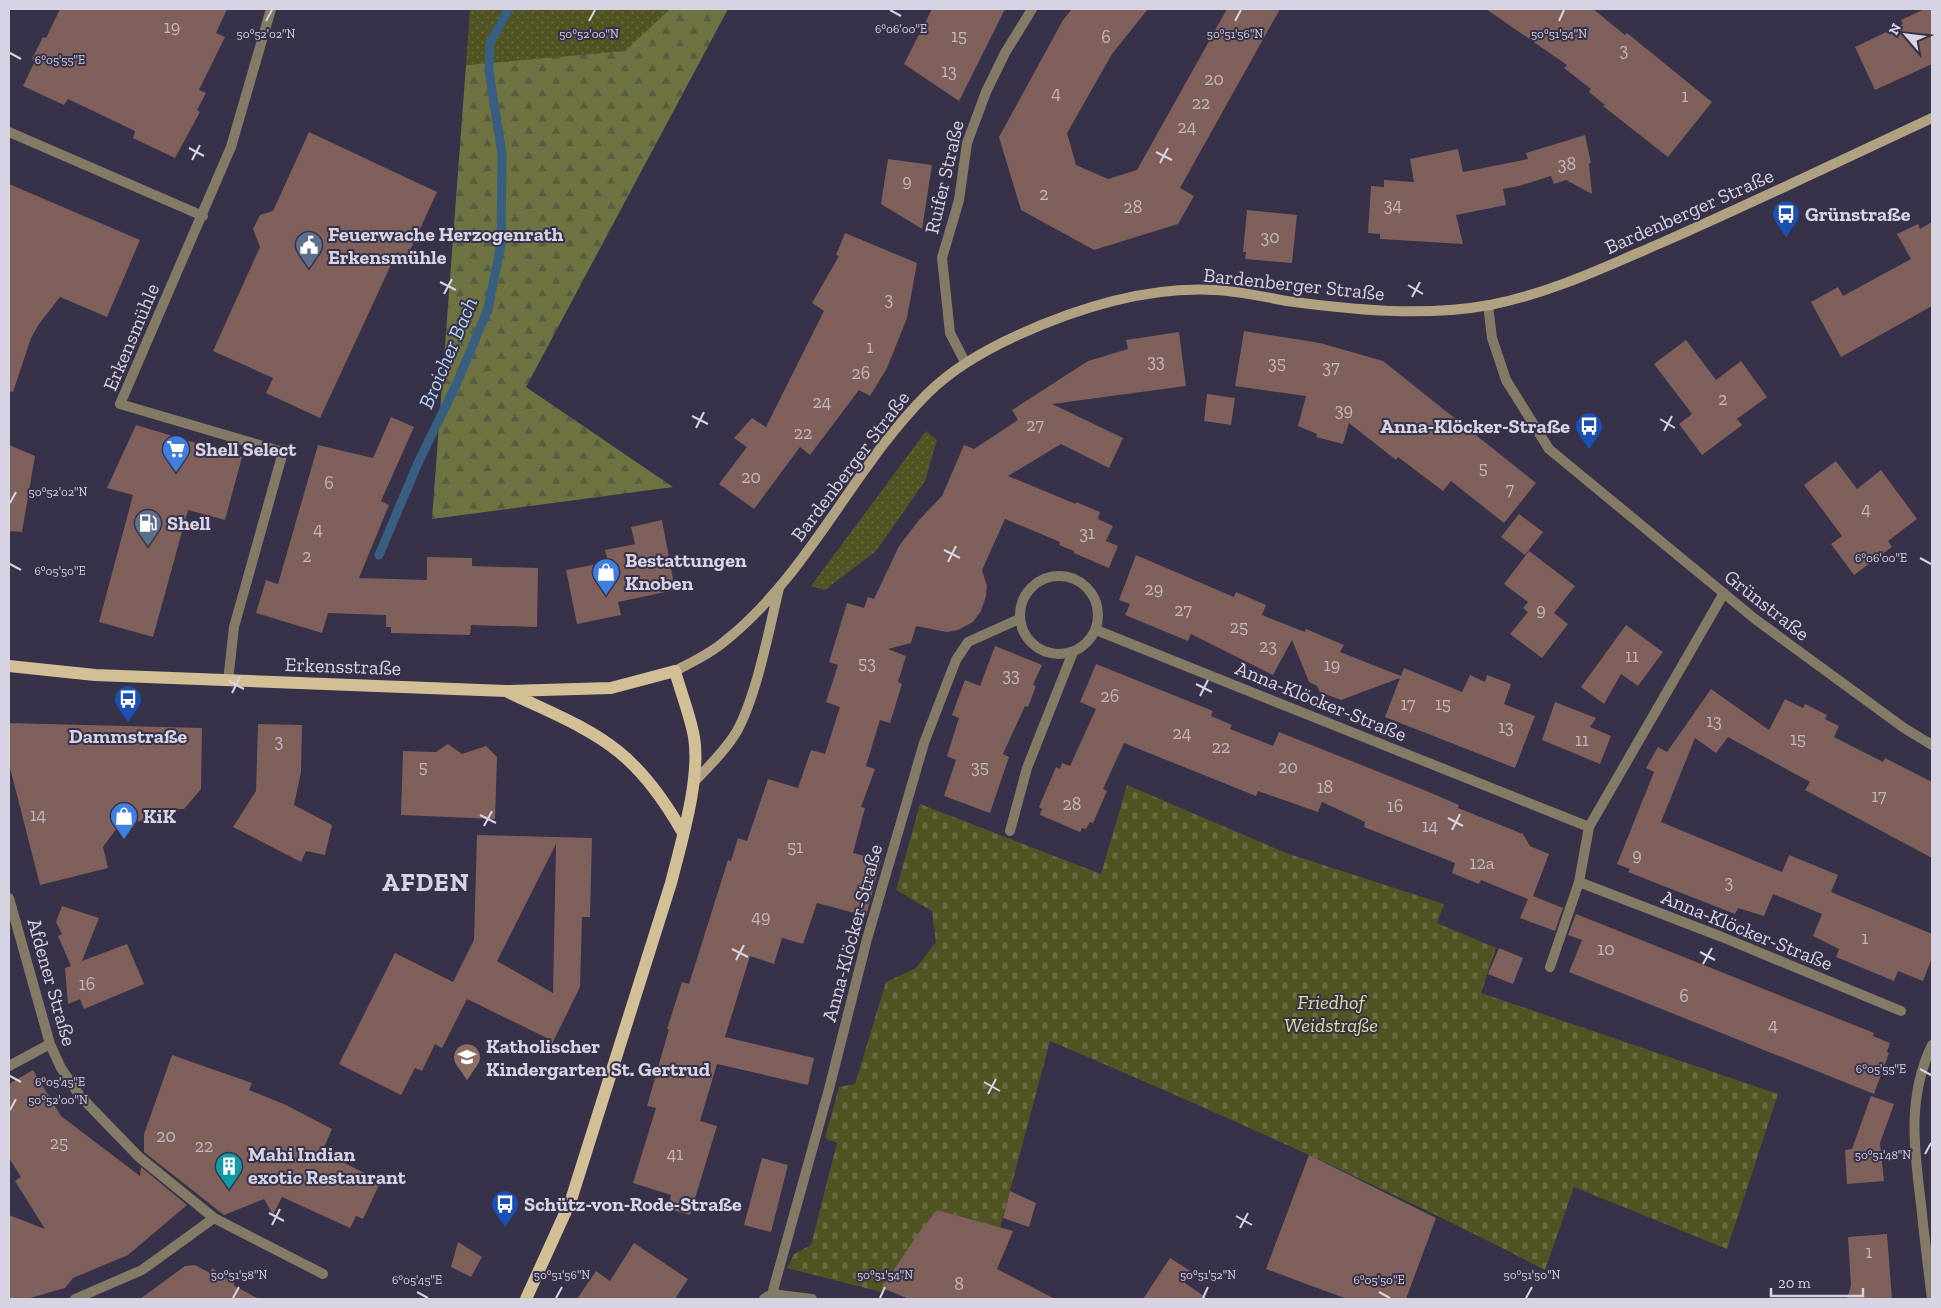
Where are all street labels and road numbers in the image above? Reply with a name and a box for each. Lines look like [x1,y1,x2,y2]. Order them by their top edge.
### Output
street label: Ruifer Straße [919,118,969,236]
street label: Bardenberger Straße [1601,163,1777,259]
street label: Bardenberger Straße [1202,263,1386,305]
street label: Erkensmühle [98,280,164,394]
street label: Bardenberger Straße [786,386,914,546]
street label: Grünstraße [1720,564,1814,646]
street label: Erkensstraße [284,652,402,680]
street label: Anna-Klöcker-Straße [1232,656,1410,746]
street label: Anna-Klöcker-Straße [817,842,887,1024]
street label: Anna-Klöcker-Straße [1658,885,1836,975]
street label: Afdener Straße [22,915,82,1049]

